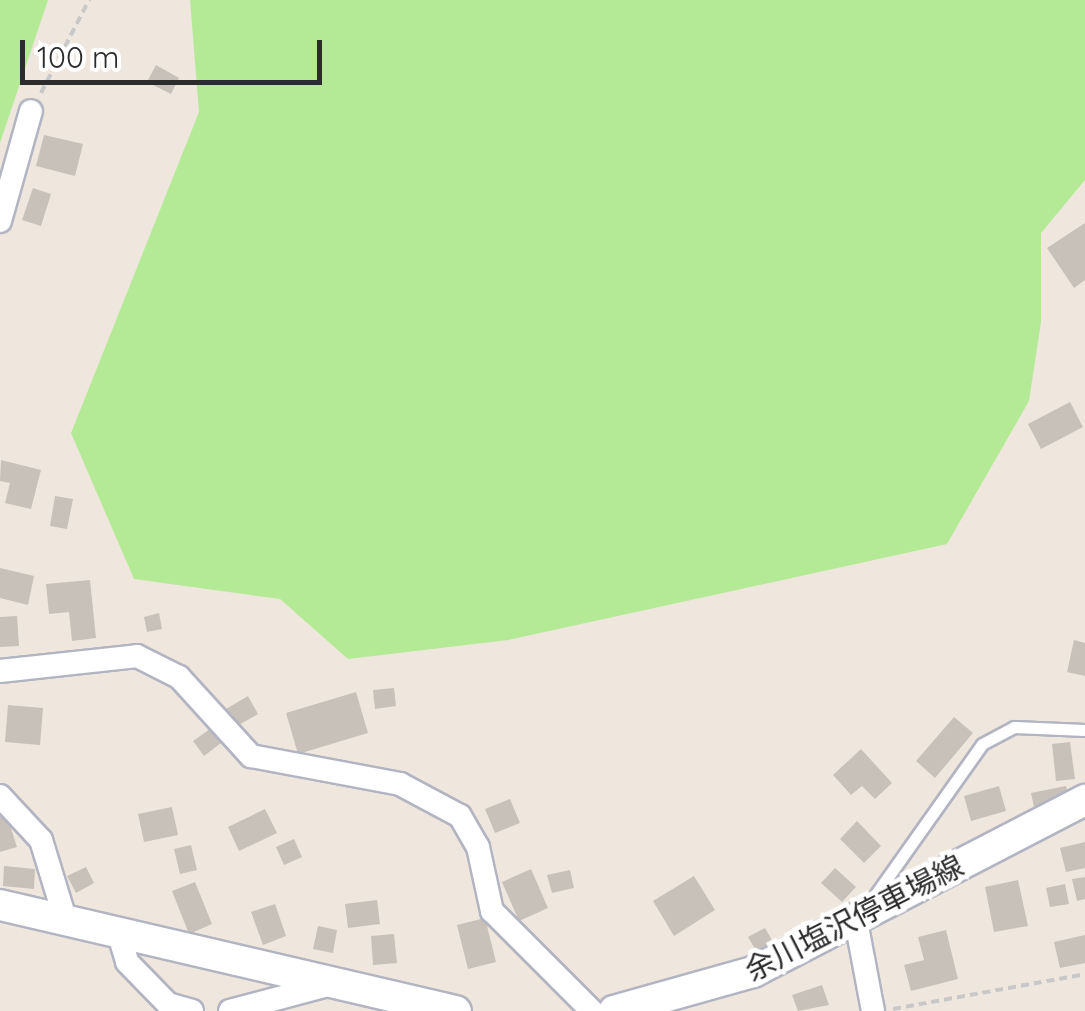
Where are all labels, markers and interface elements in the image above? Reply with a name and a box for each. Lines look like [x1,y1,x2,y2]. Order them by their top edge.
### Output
scale bar [25,20,328,82]
text: 100 m [37,38,119,76]
street label: 余川塩沢停車場線 [739,847,969,989]

